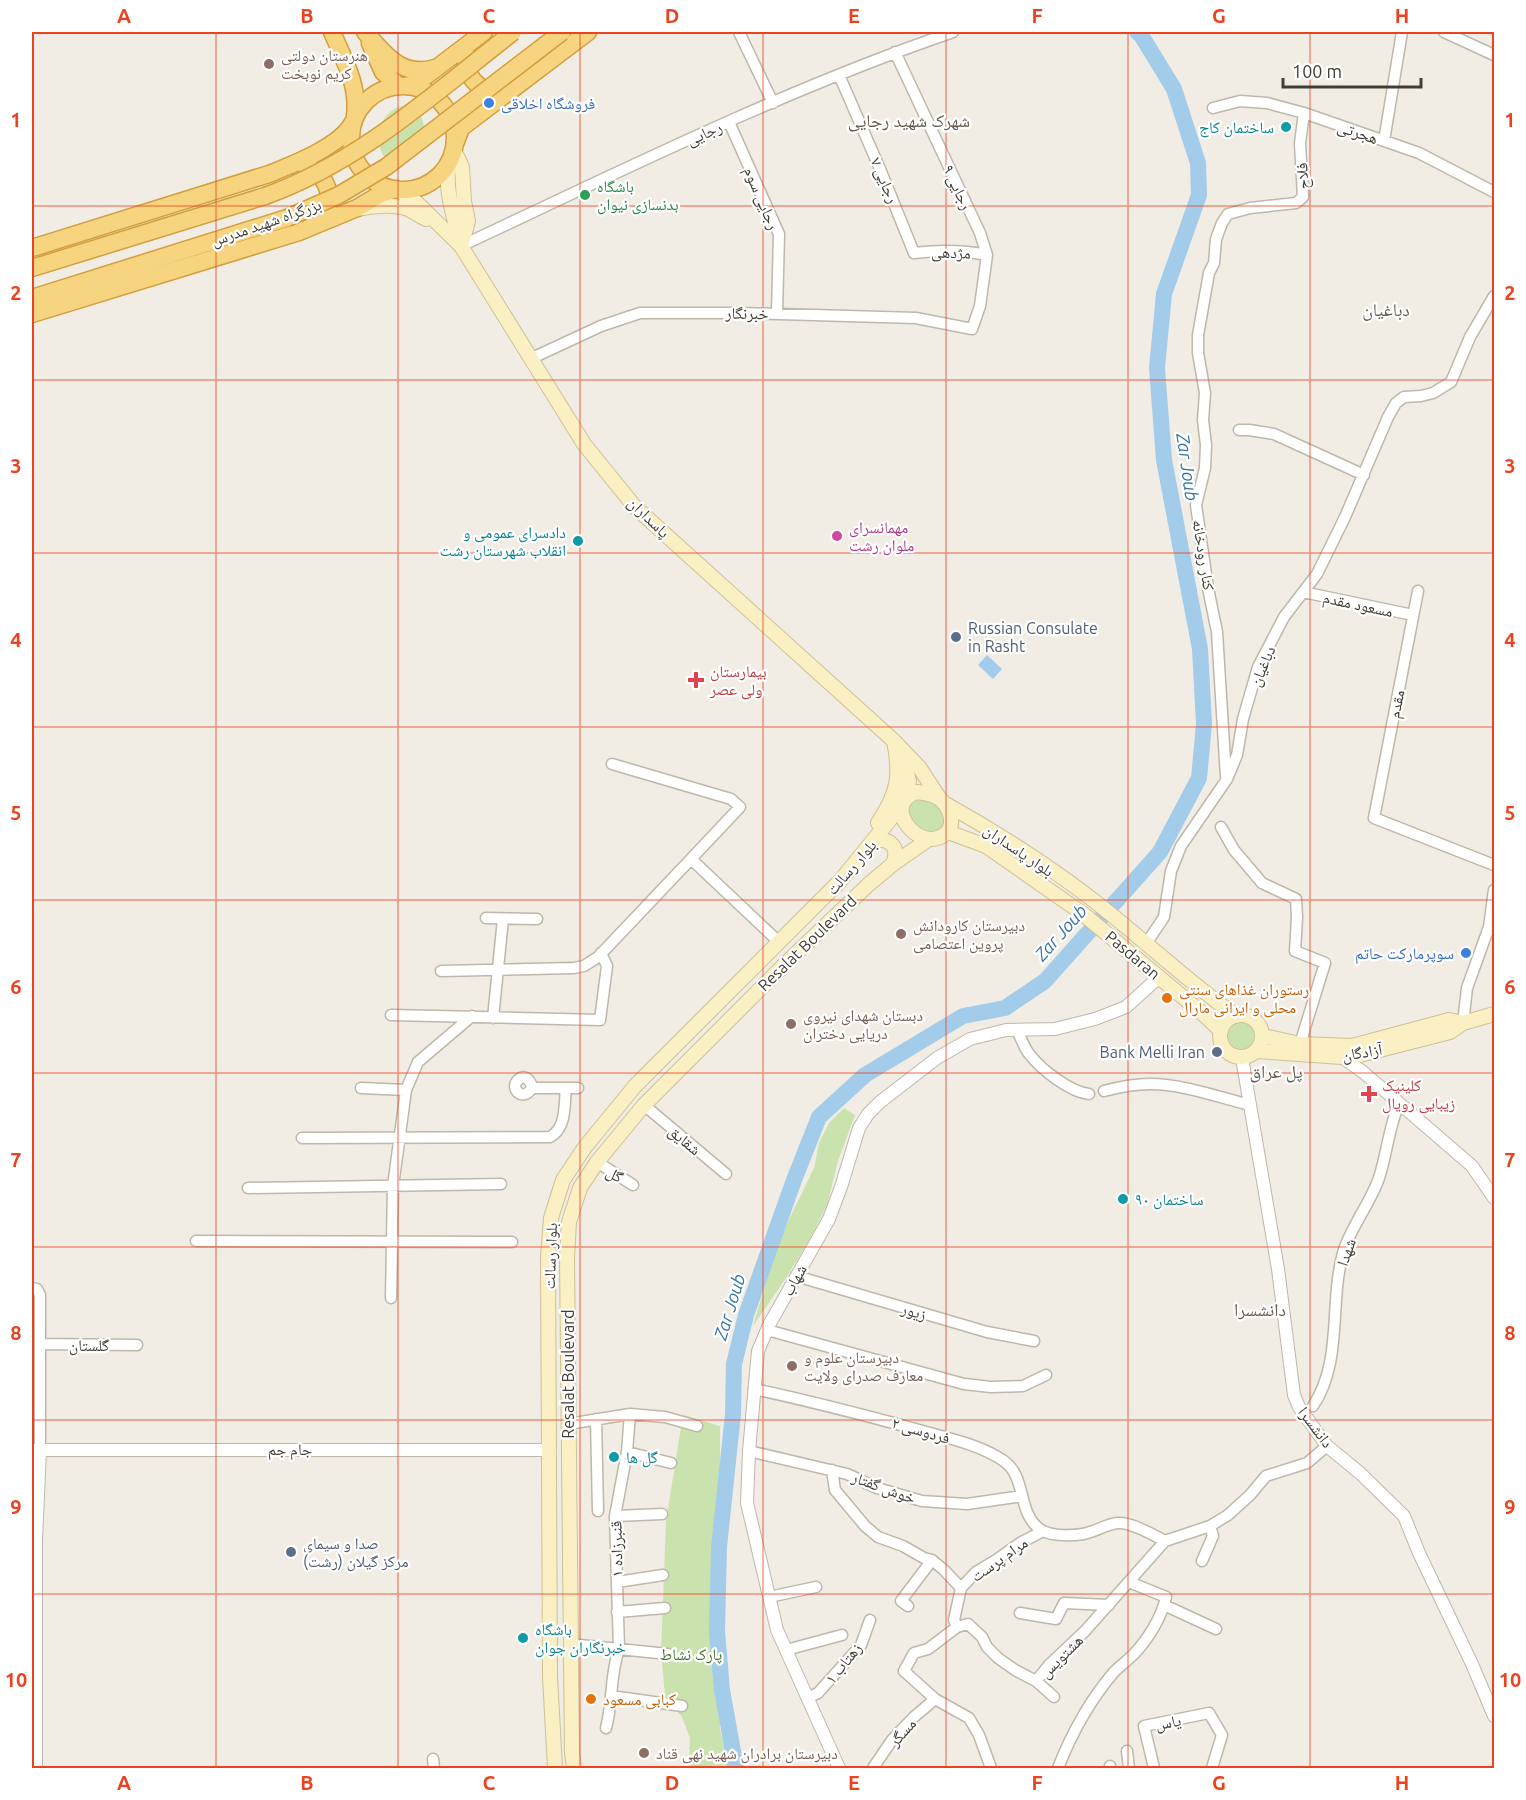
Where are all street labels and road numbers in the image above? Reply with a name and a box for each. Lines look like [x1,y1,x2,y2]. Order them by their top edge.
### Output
street label: رجایی [683,117,725,151]
street label: هجرتی [1335,117,1381,149]
street label: رجایی ۷ [866,155,903,206]
street label: رجایی ۹ [938,162,976,213]
street label: فلاح [1292,162,1314,190]
street label: رجایی سوم [739,164,783,233]
street label: بزرگراه شهید مدرس [209,195,324,251]
street label: مژدهی [931,242,971,264]
street label: خبرنگار [724,304,769,323]
street label: پاسداران [623,493,674,543]
street label: کنار رودخانه [1189,518,1219,592]
street label: مسعود مقدم [1321,588,1395,622]
street label: دباغیان [1245,643,1280,690]
street label: مقدم [1384,688,1410,720]
street label: بلوار پاسداران [980,820,1057,882]
street label: بلوار رسالت [822,836,880,899]
street label: Resalat Boulevard [754,892,860,994]
street label: Pasdaran [1102,927,1164,983]
street label: آزادگان [1341,1039,1385,1066]
street label: شقایق [664,1121,705,1160]
street label: گل [602,1162,627,1188]
street label: بلوار رسالت [540,1222,561,1290]
street label: شهدا [1333,1236,1360,1269]
street label: شهاب [778,1261,811,1299]
street label: زیور [898,1299,929,1324]
street label: Resalat Boulevard [559,1309,577,1439]
street label: گلستان [69,1336,110,1356]
street label: دانشسرا [1294,1403,1337,1452]
street label: فردوسی ۲ [889,1413,952,1449]
street label: جام جم [268,1440,312,1460]
street label: خوش گفتار [848,1467,918,1509]
street label: قنبرزاده ۱ [607,1521,626,1577]
street label: مرام پرست [967,1533,1032,1587]
street label: هشتویس [1036,1631,1088,1683]
street label: زهتاب ۱ [821,1639,866,1688]
street label: یاس [1154,1711,1183,1735]
street label: مسگر [884,1714,920,1751]

